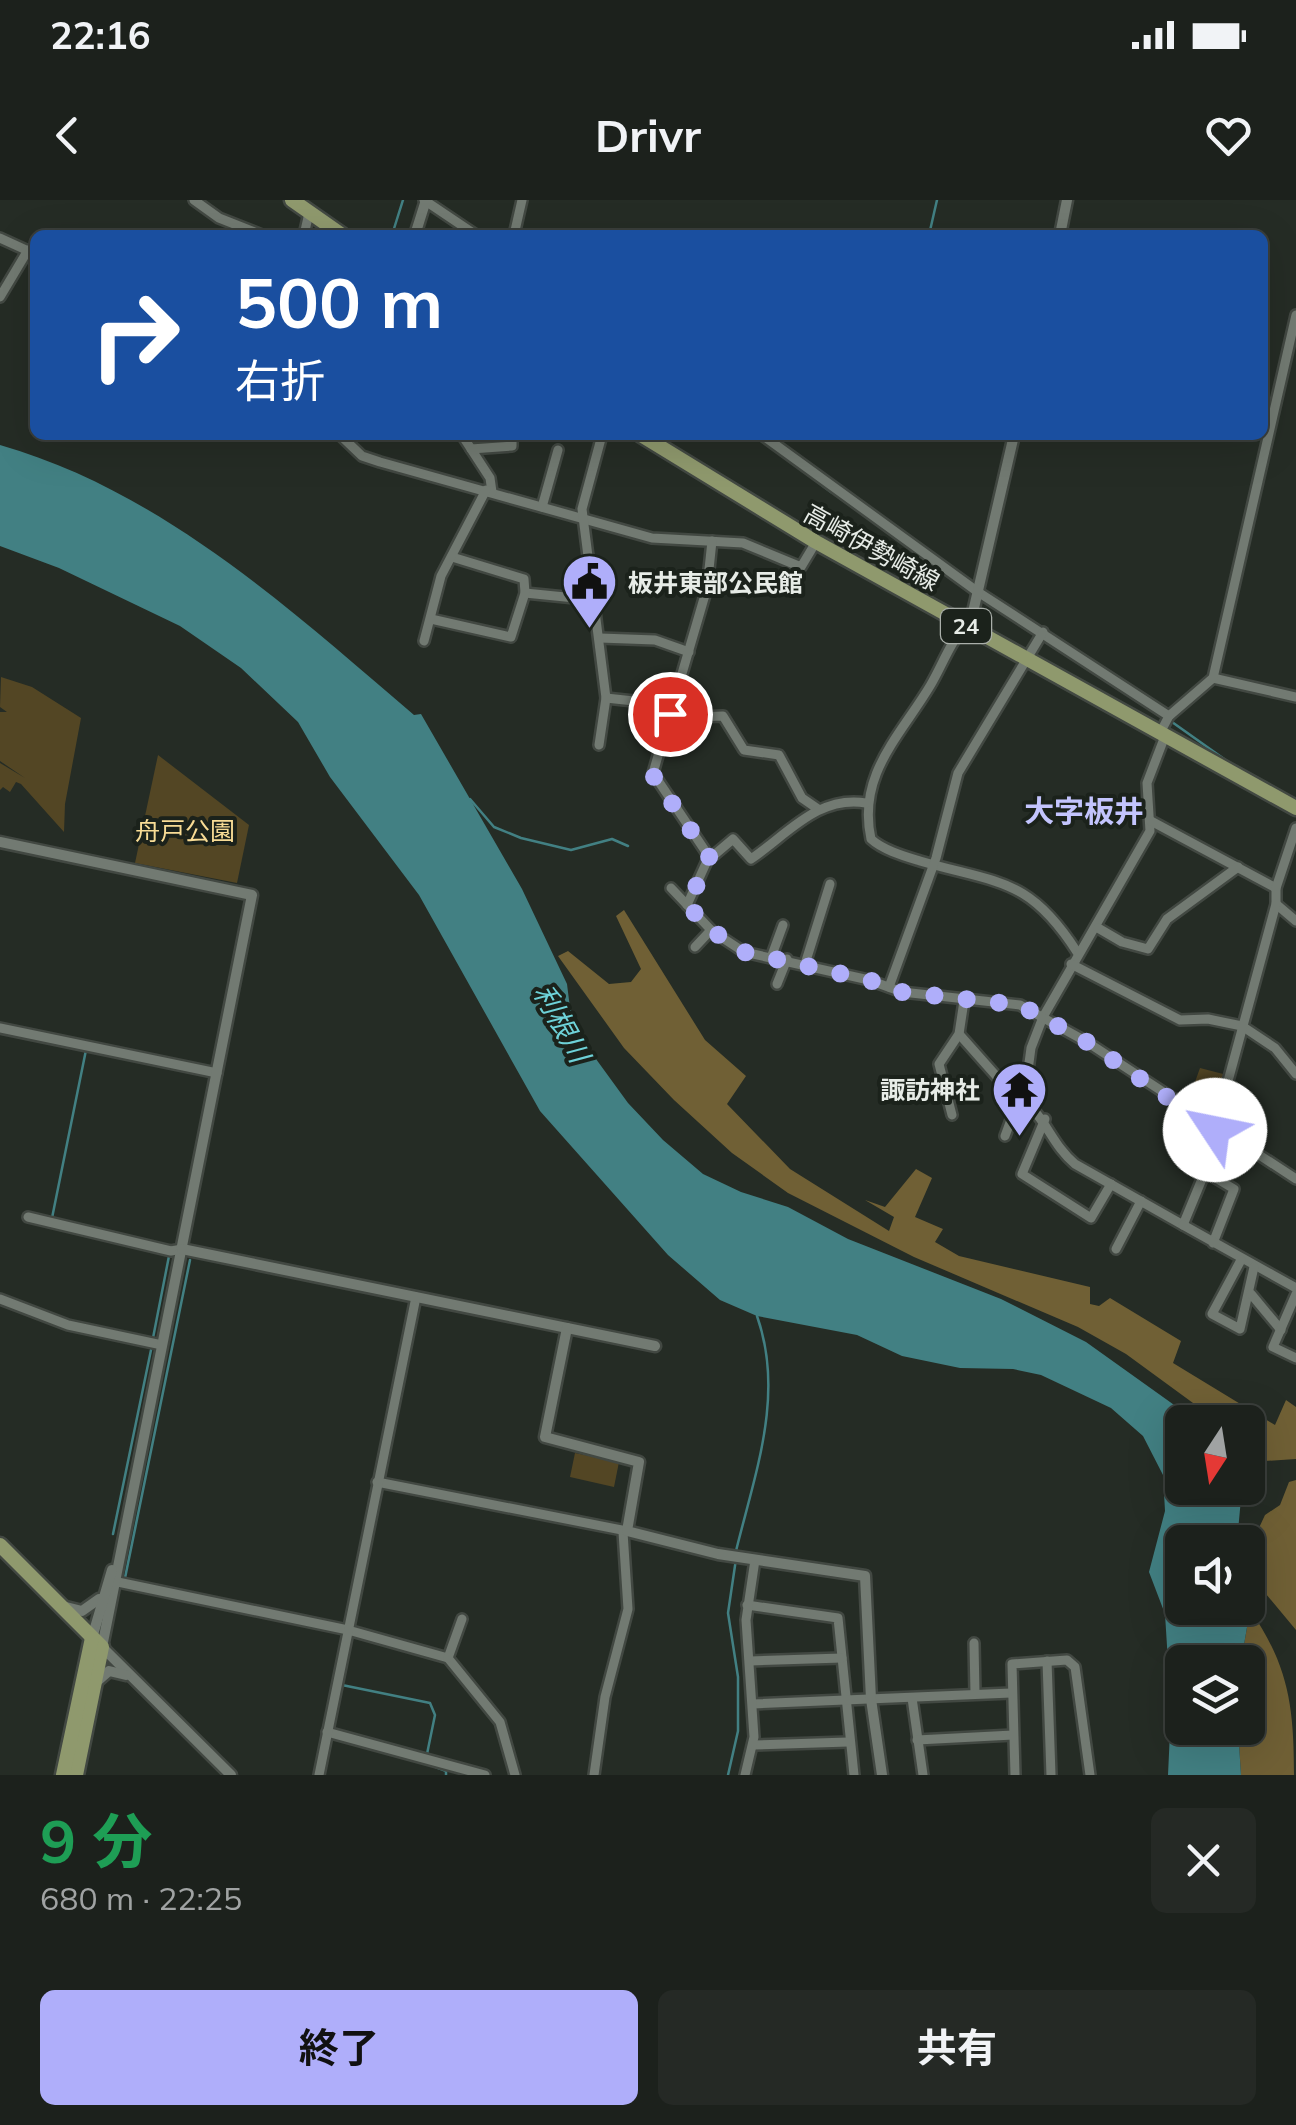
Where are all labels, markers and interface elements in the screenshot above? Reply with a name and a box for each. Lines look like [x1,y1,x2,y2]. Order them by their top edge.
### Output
text: 22:16 [50,11,151,59]
text: Drivr [595,107,701,163]
icon: back [40,108,95,163]
icon: heart [1201,108,1256,163]
text: 500 m [235,258,443,346]
icon: right [70,270,200,400]
text: 右折 [235,352,325,408]
street label: 高崎伊勢崎線 [799,497,945,597]
public building icon: 板井東部公民館 [559,552,619,631]
place label: 板井東部公民館 [628,567,803,598]
road number: 24 [941,609,991,643]
pin [628,672,713,757]
icon: arrive [643,687,698,742]
district label: 大字板井 [1024,792,1144,830]
park label: 舟戸公園 [135,815,235,846]
water label: 利根川 [526,978,599,1071]
temple icon: 諏訪神社 [989,1059,1049,1138]
place label: 諏訪神社 [880,1074,980,1105]
position arrow [1163,1078,1267,1182]
north arrow [1165,1405,1265,1505]
map controls [1165,1405,1265,1745]
button: sound [1165,1525,1265,1625]
button: layers [1165,1645,1265,1745]
text: 9 分 [40,1803,152,1878]
button: close [1151,1808,1256,1913]
text: 680 m · 22:25 [40,1878,242,1918]
button: 終了 [40,1990,638,2105]
button: 共有 [658,1990,1256,2105]

